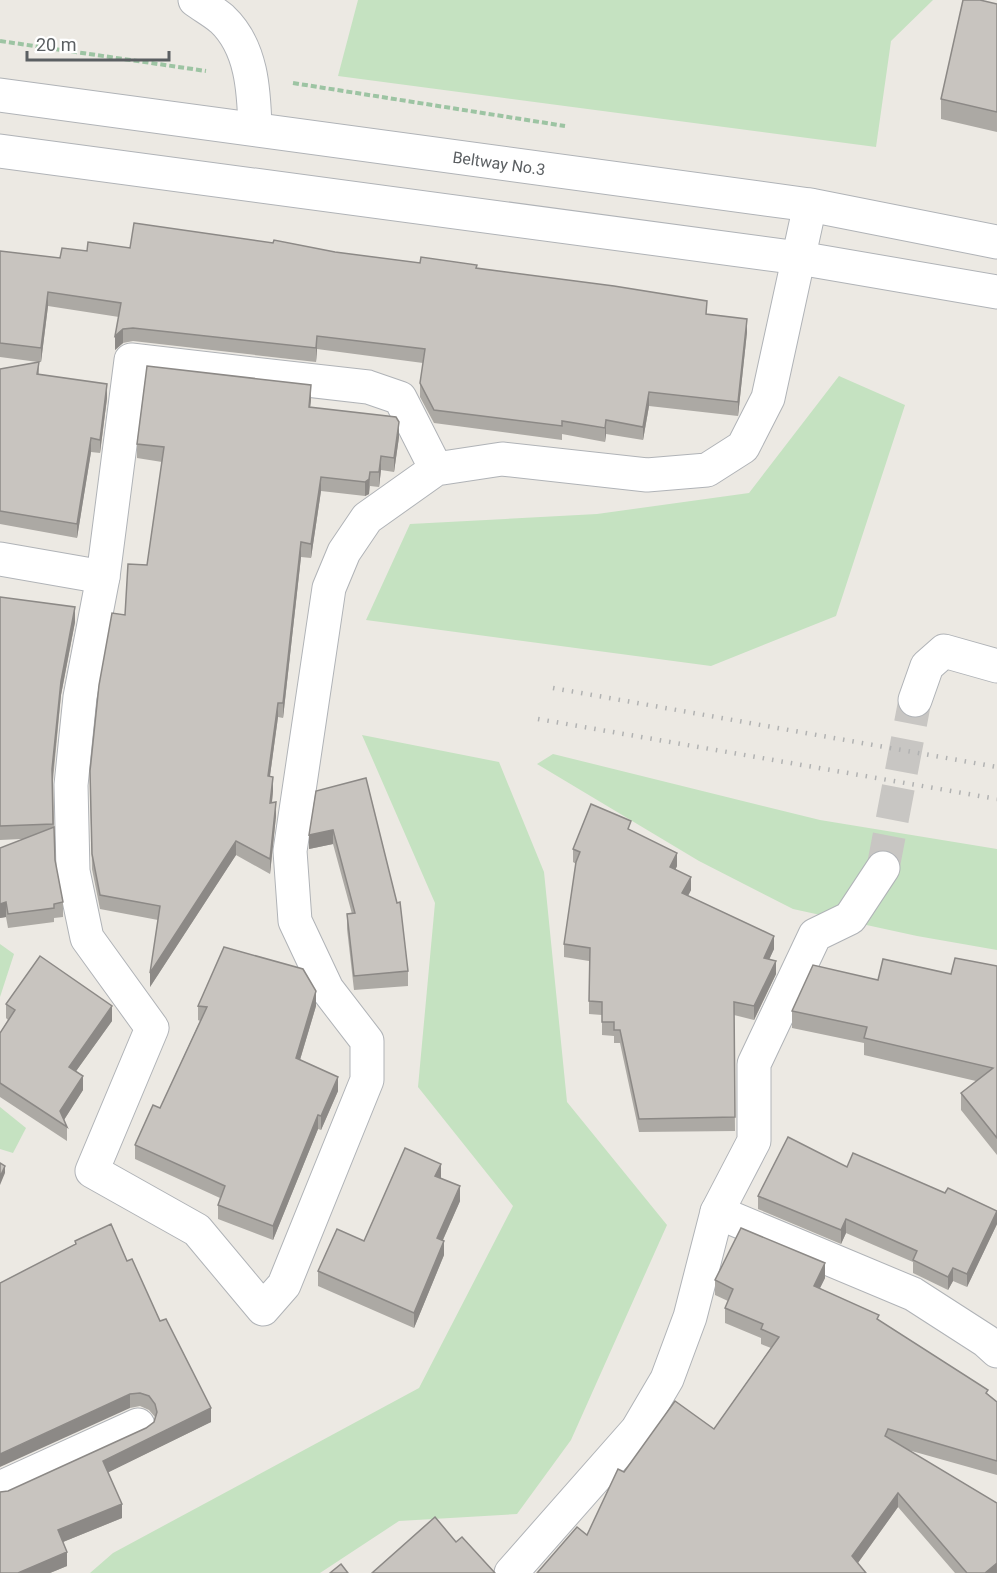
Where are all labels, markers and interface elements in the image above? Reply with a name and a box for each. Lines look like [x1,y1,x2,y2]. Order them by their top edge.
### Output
scale bar [27,24,170,62]
text: 20 m [36,34,76,55]
street label: Beltway No.3 [451,148,547,179]

